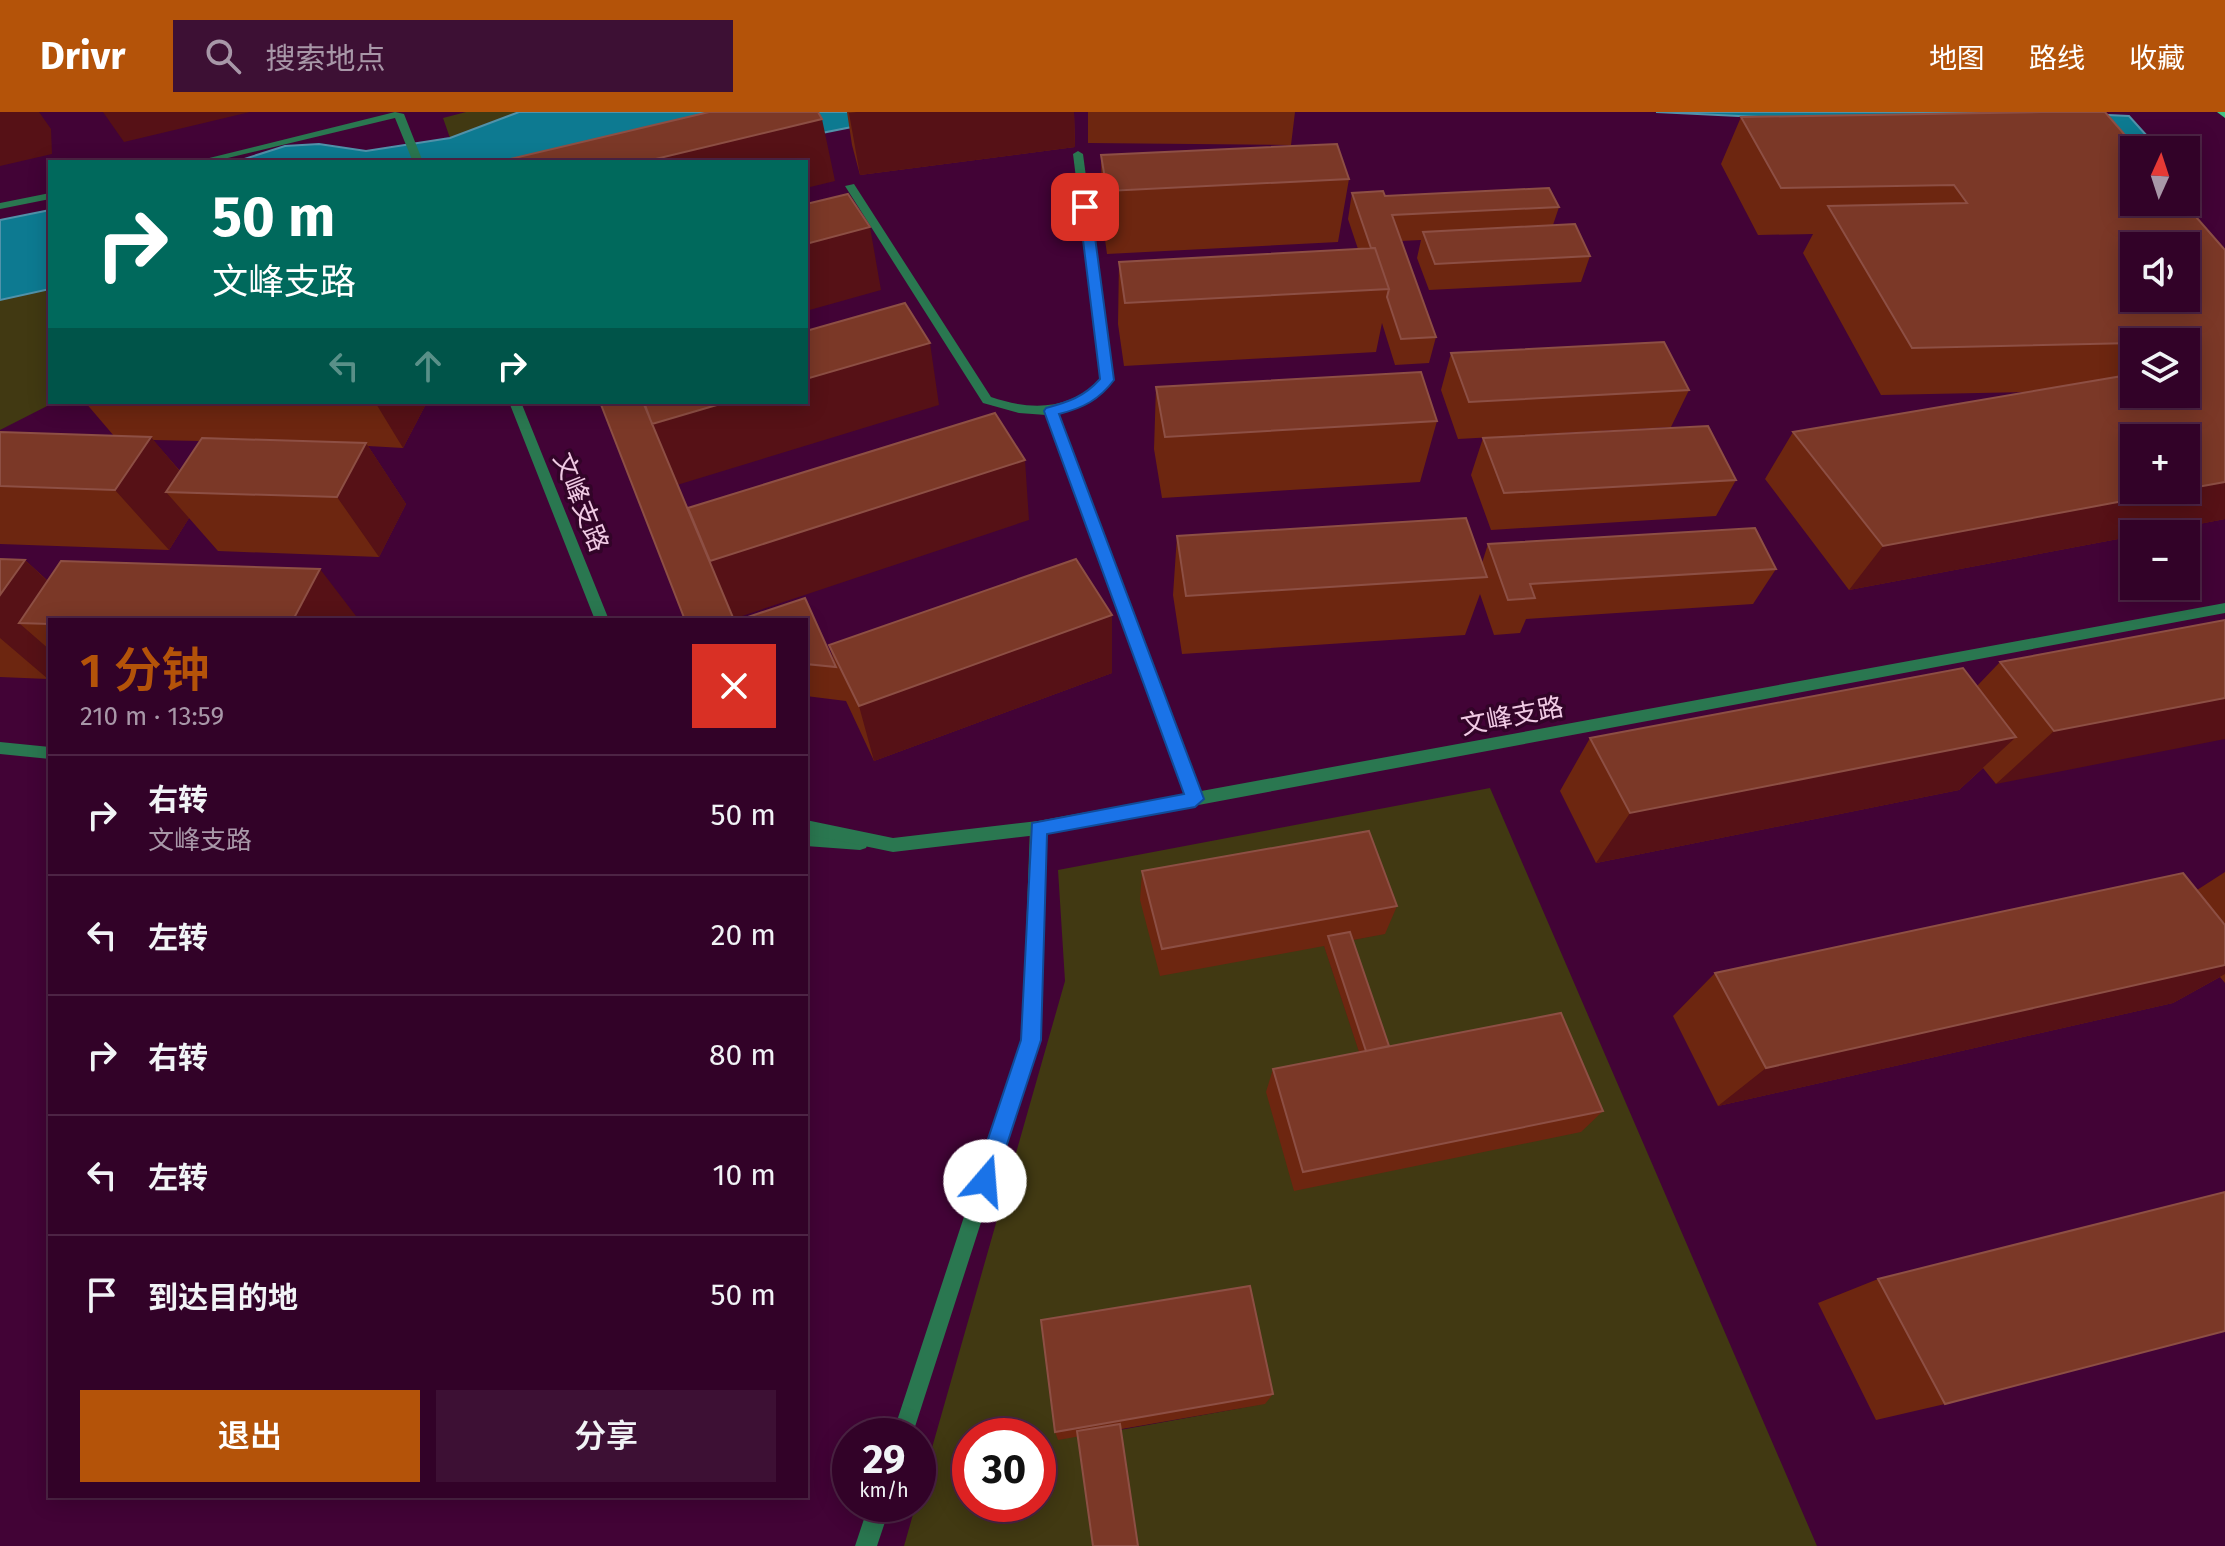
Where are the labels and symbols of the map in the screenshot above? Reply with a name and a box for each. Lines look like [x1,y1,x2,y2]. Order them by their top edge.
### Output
north arrow [2120,136,2200,216]
pin [1051,173,1119,241]
street label: 文峰支路 [547,448,614,556]
street label: 文峰支路 [1458,691,1566,742]
position arrow [943,1139,1027,1223]
speed limit sign: 30 [952,1418,1056,1522]

